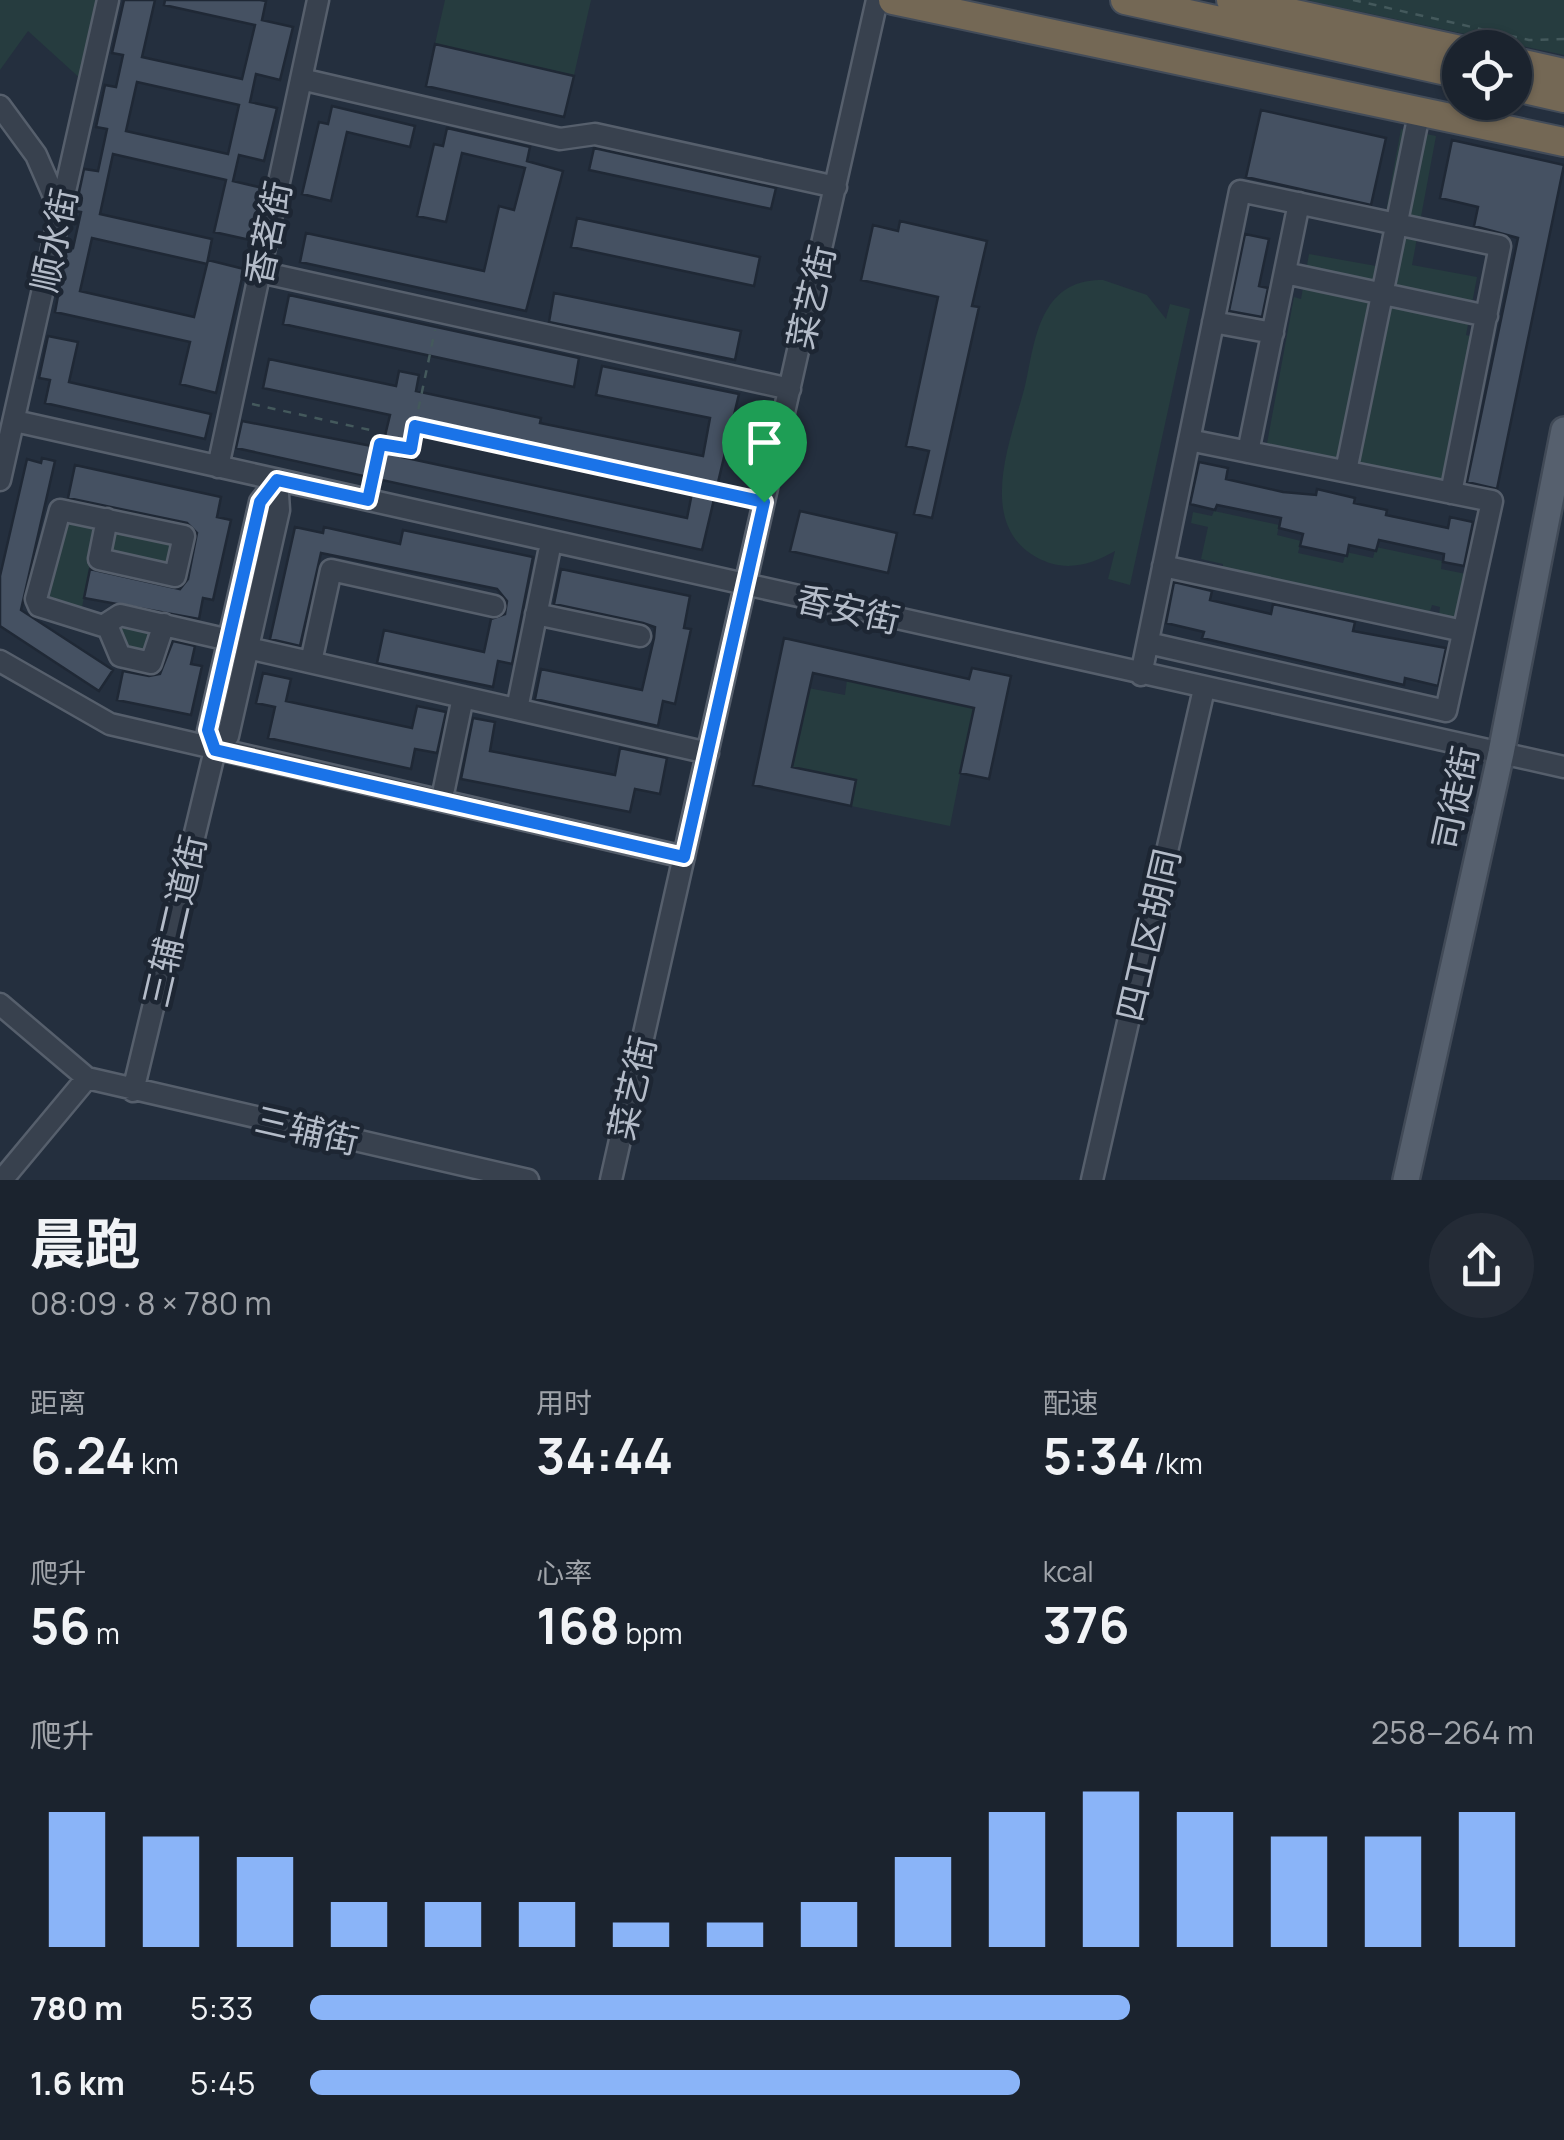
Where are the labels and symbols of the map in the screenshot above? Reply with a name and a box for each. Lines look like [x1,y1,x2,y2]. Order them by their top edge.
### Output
street label: 香茗街 [234,177,302,289]
street label: 顺水街 [20,184,88,296]
street label: 菜艺街 [776,240,846,354]
pin [722,400,807,503]
street label: 香安街 [791,574,905,644]
street label: 司徒街 [1421,742,1489,854]
street label: 三辅二道街 [131,830,217,1012]
street label: 四工区胡同 [1105,844,1191,1026]
street label: 菜艺街 [597,1031,667,1145]
street label: 三辅街 [250,1095,364,1165]

